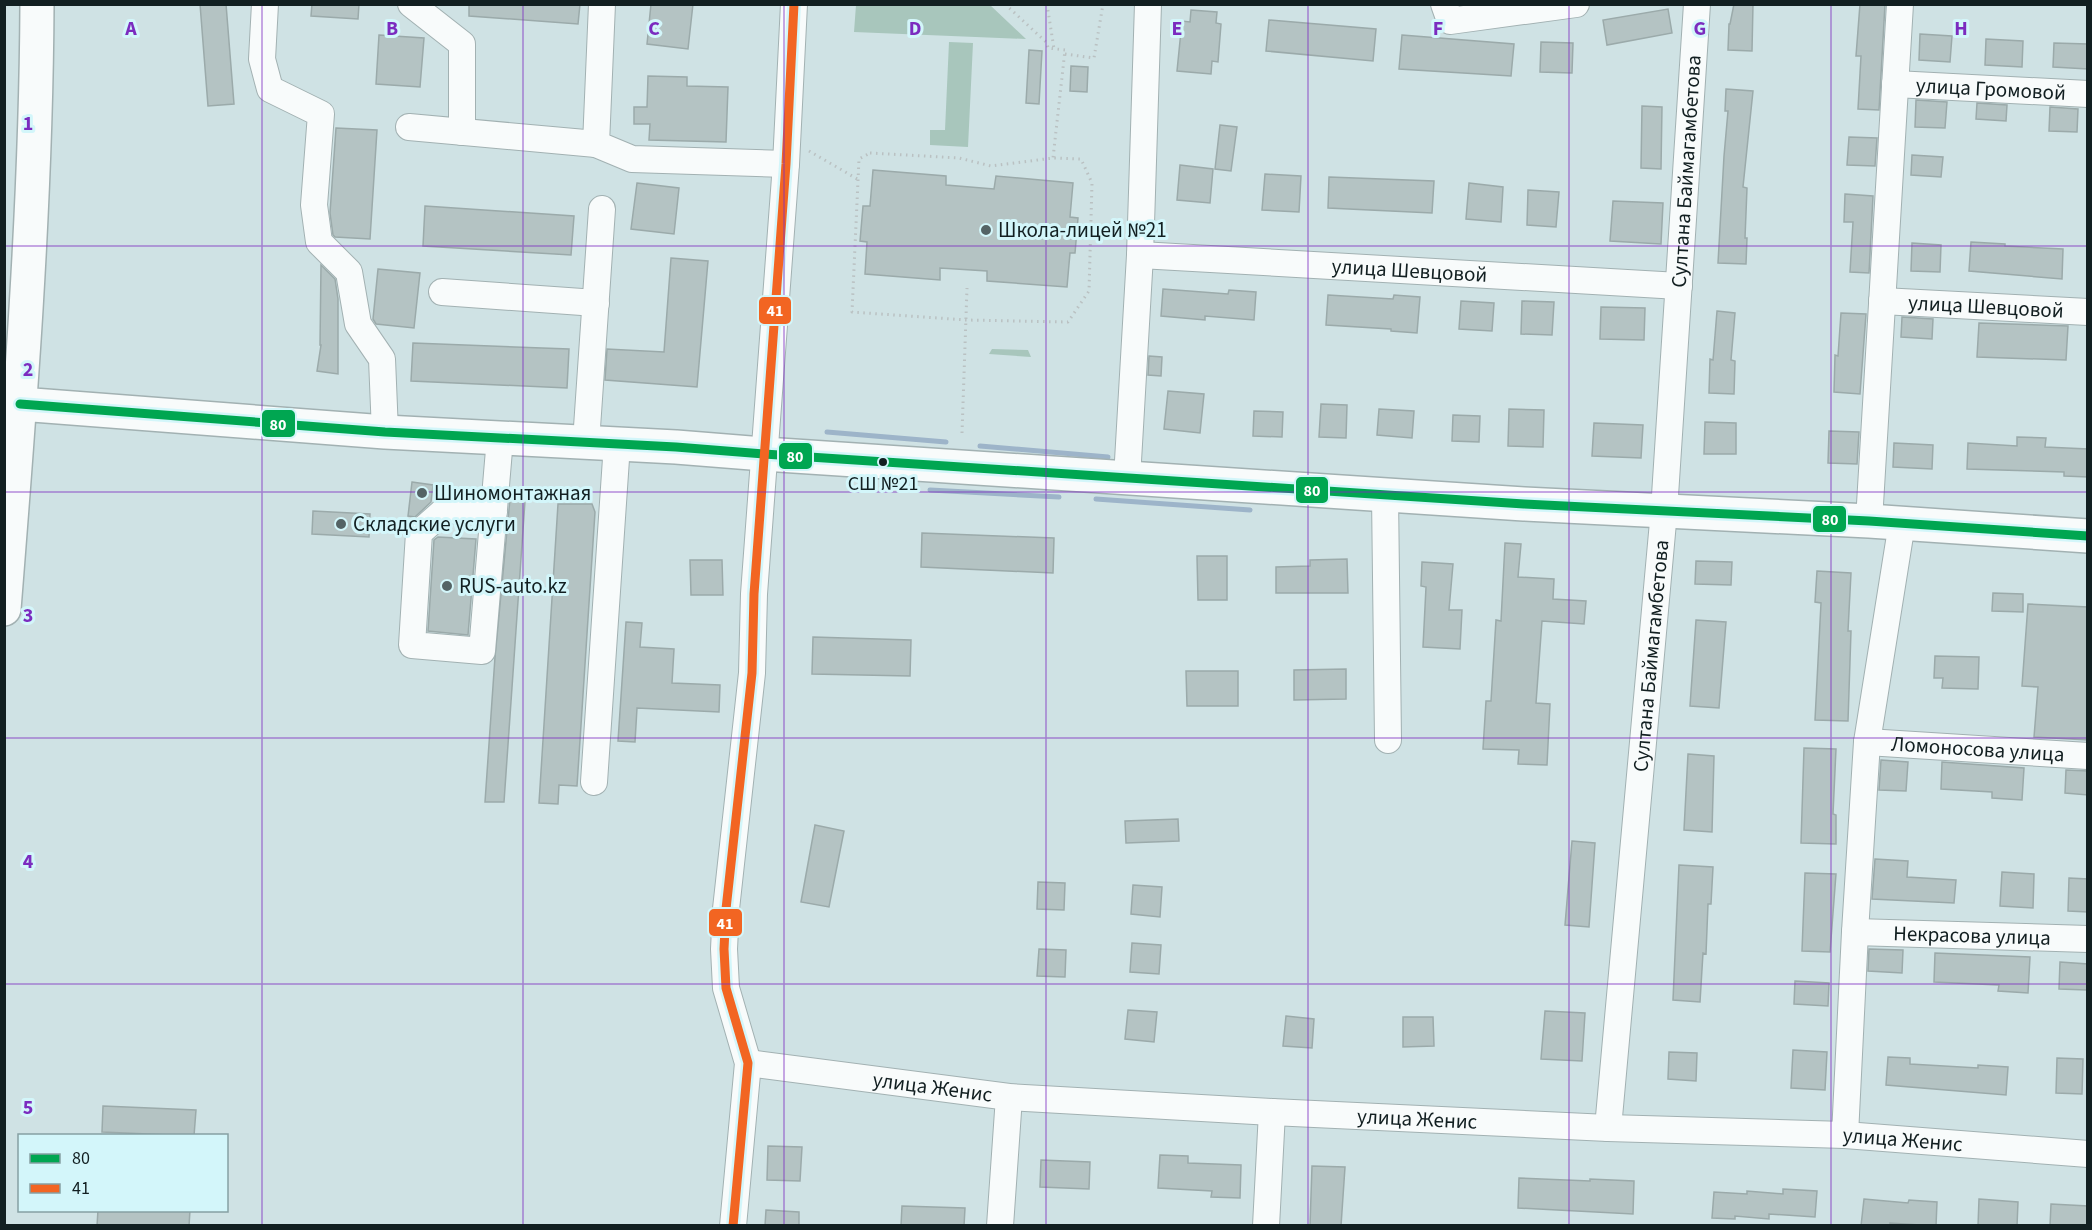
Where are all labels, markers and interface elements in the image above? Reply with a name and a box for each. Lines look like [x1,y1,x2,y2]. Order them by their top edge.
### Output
text: A [124,15,137,43]
text: B [386,15,398,43]
text: C [648,15,660,43]
text: D [909,15,921,43]
text: E [1172,15,1182,43]
text: F [1433,15,1443,43]
text: G [1694,15,1706,43]
text: H [1954,15,1968,43]
street label: Султана Баймагамбетова [1664,54,1709,288]
street label: улица Громовой [1915,70,2067,108]
text: 1 [23,110,33,138]
place label: Школа-лицей №21 [998,215,1167,245]
marker: Школа-лицей №21 [979,223,993,237]
street label: улица Шевцовой [1331,251,1488,290]
street label: улица Шевцовой [1907,287,2064,326]
line badge: 41 [758,296,792,325]
text: 41 [767,300,783,322]
text: 2 [23,356,33,384]
line badge: 80 [261,409,296,438]
text: 80 [270,414,286,436]
line badge: 80 [778,442,813,470]
text: 80 [787,446,803,468]
marker: СШ №21 [877,456,889,468]
place label: СШ №21 [848,470,918,498]
line badge: 80 [1295,476,1329,504]
place label: Шиномонтажная [434,478,591,508]
text: 80 [1304,480,1320,502]
marker: Шиномонтажная [415,486,429,500]
line badge: 80 [1812,505,1847,533]
place label: Складские услуги [353,509,516,539]
text: 80 [1822,509,1838,531]
marker: Складские услуги [334,517,348,531]
street label: Султана Баймагамбетова [1625,539,1676,773]
place label: RUS-auto.kz [459,571,567,601]
marker: RUS-auto.kz [440,579,454,593]
text: 3 [23,602,33,630]
street label: Ломоносова улица [1890,729,2065,769]
text: 4 [23,848,34,876]
line badge: 41 [708,908,743,937]
text: 41 [717,913,733,935]
street label: Некрасова улица [1893,918,2051,953]
street label: улица Женис [871,1064,994,1110]
text: 5 [23,1094,33,1122]
street label: улица Женис [1356,1101,1478,1137]
street label: улица Женис [1842,1120,1964,1159]
legend [18,1134,228,1212]
text: 80 [72,1146,90,1171]
text: 41 [72,1176,90,1201]

